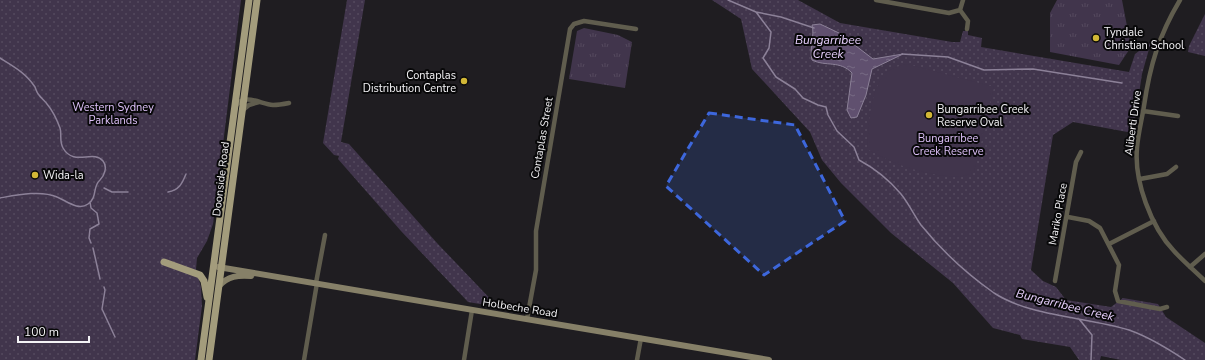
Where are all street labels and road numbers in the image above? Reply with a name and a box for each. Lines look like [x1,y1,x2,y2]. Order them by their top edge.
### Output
street label: Aliberti Drive [1121,89,1145,157]
street label: Contaplas Street [527,96,557,180]
street label: Doonside Road [209,141,233,217]
street label: Mariko Place [1045,182,1071,246]
street label: Holbeche Road [481,295,559,321]

